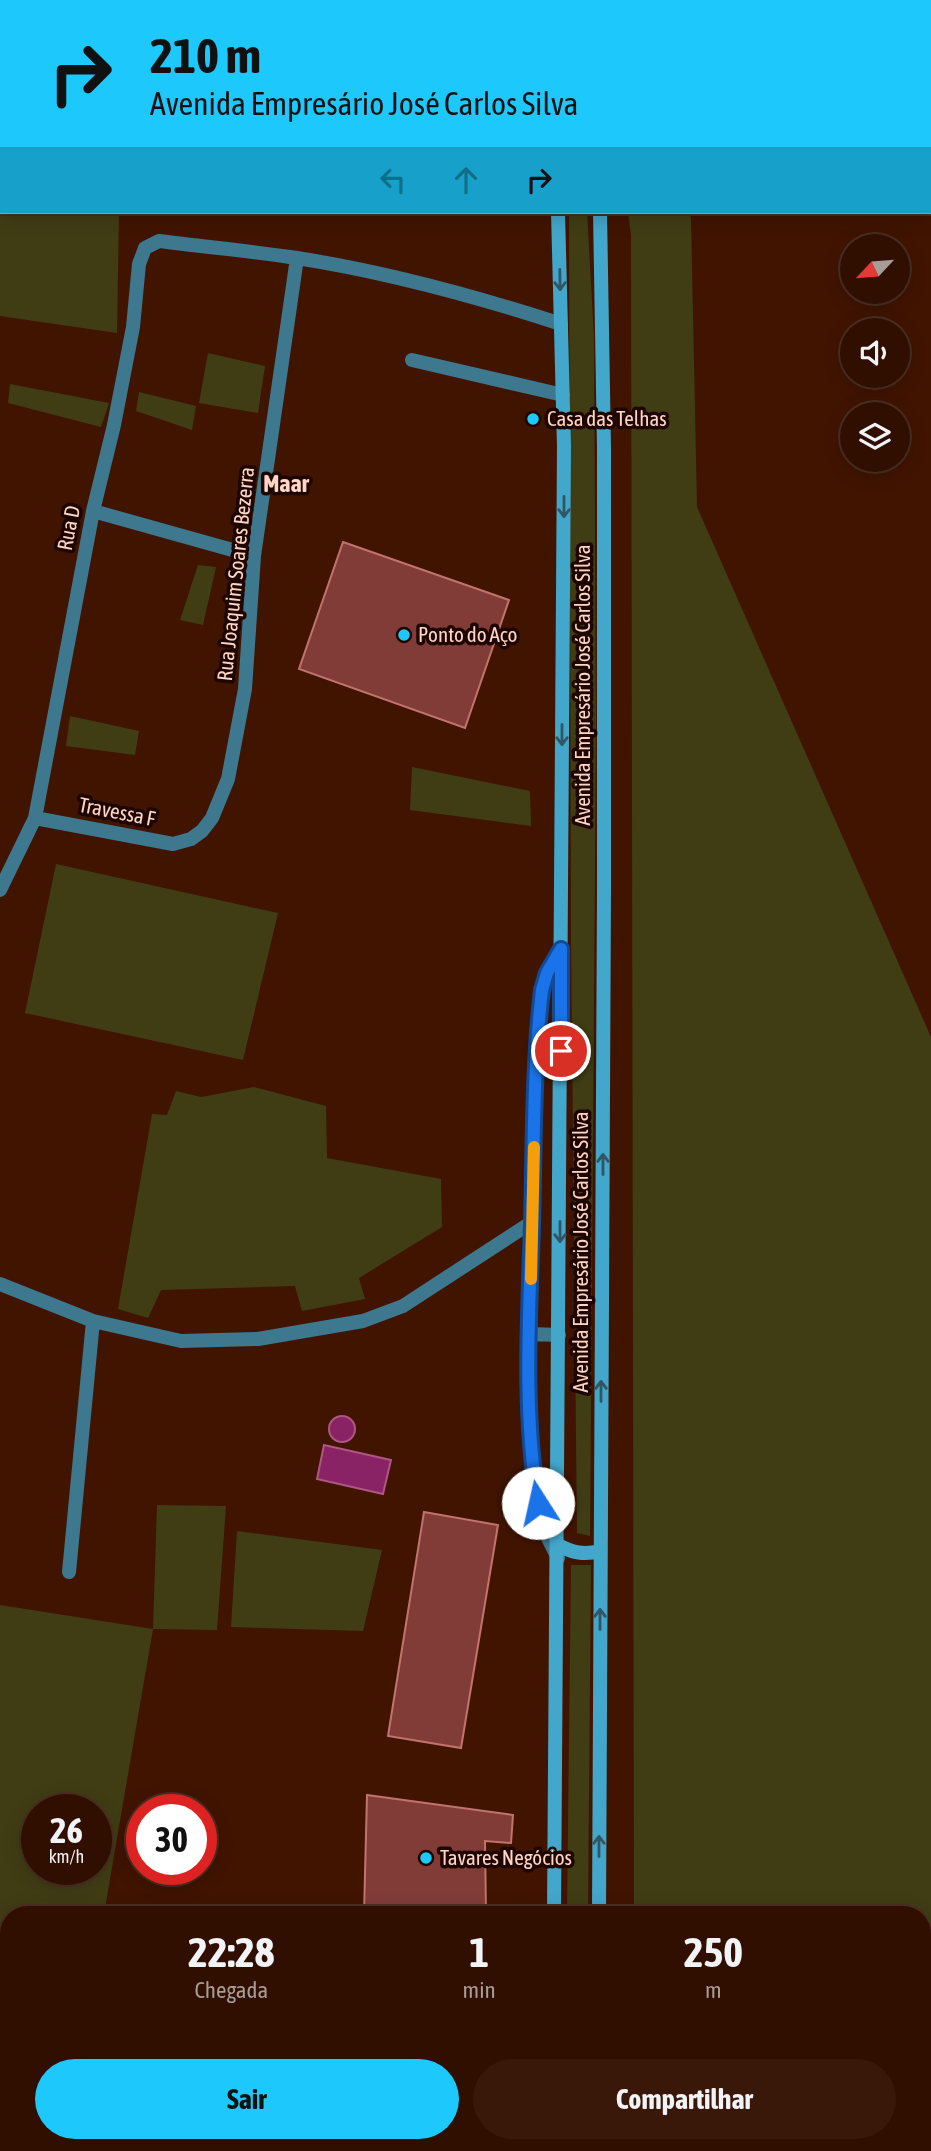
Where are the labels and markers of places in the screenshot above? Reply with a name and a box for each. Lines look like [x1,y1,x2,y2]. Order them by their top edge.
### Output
place label: Casa das Telhas [547,406,667,430]
marker: Casa das Telhas [525,411,541,427]
place label: Ponto do Aço [418,622,517,646]
marker: Ponto do Aço [396,627,412,643]
pin [531,1021,591,1081]
place label: Tavares Negócios [440,1845,572,1869]
marker: Tavares Negócios [418,1850,434,1866]

